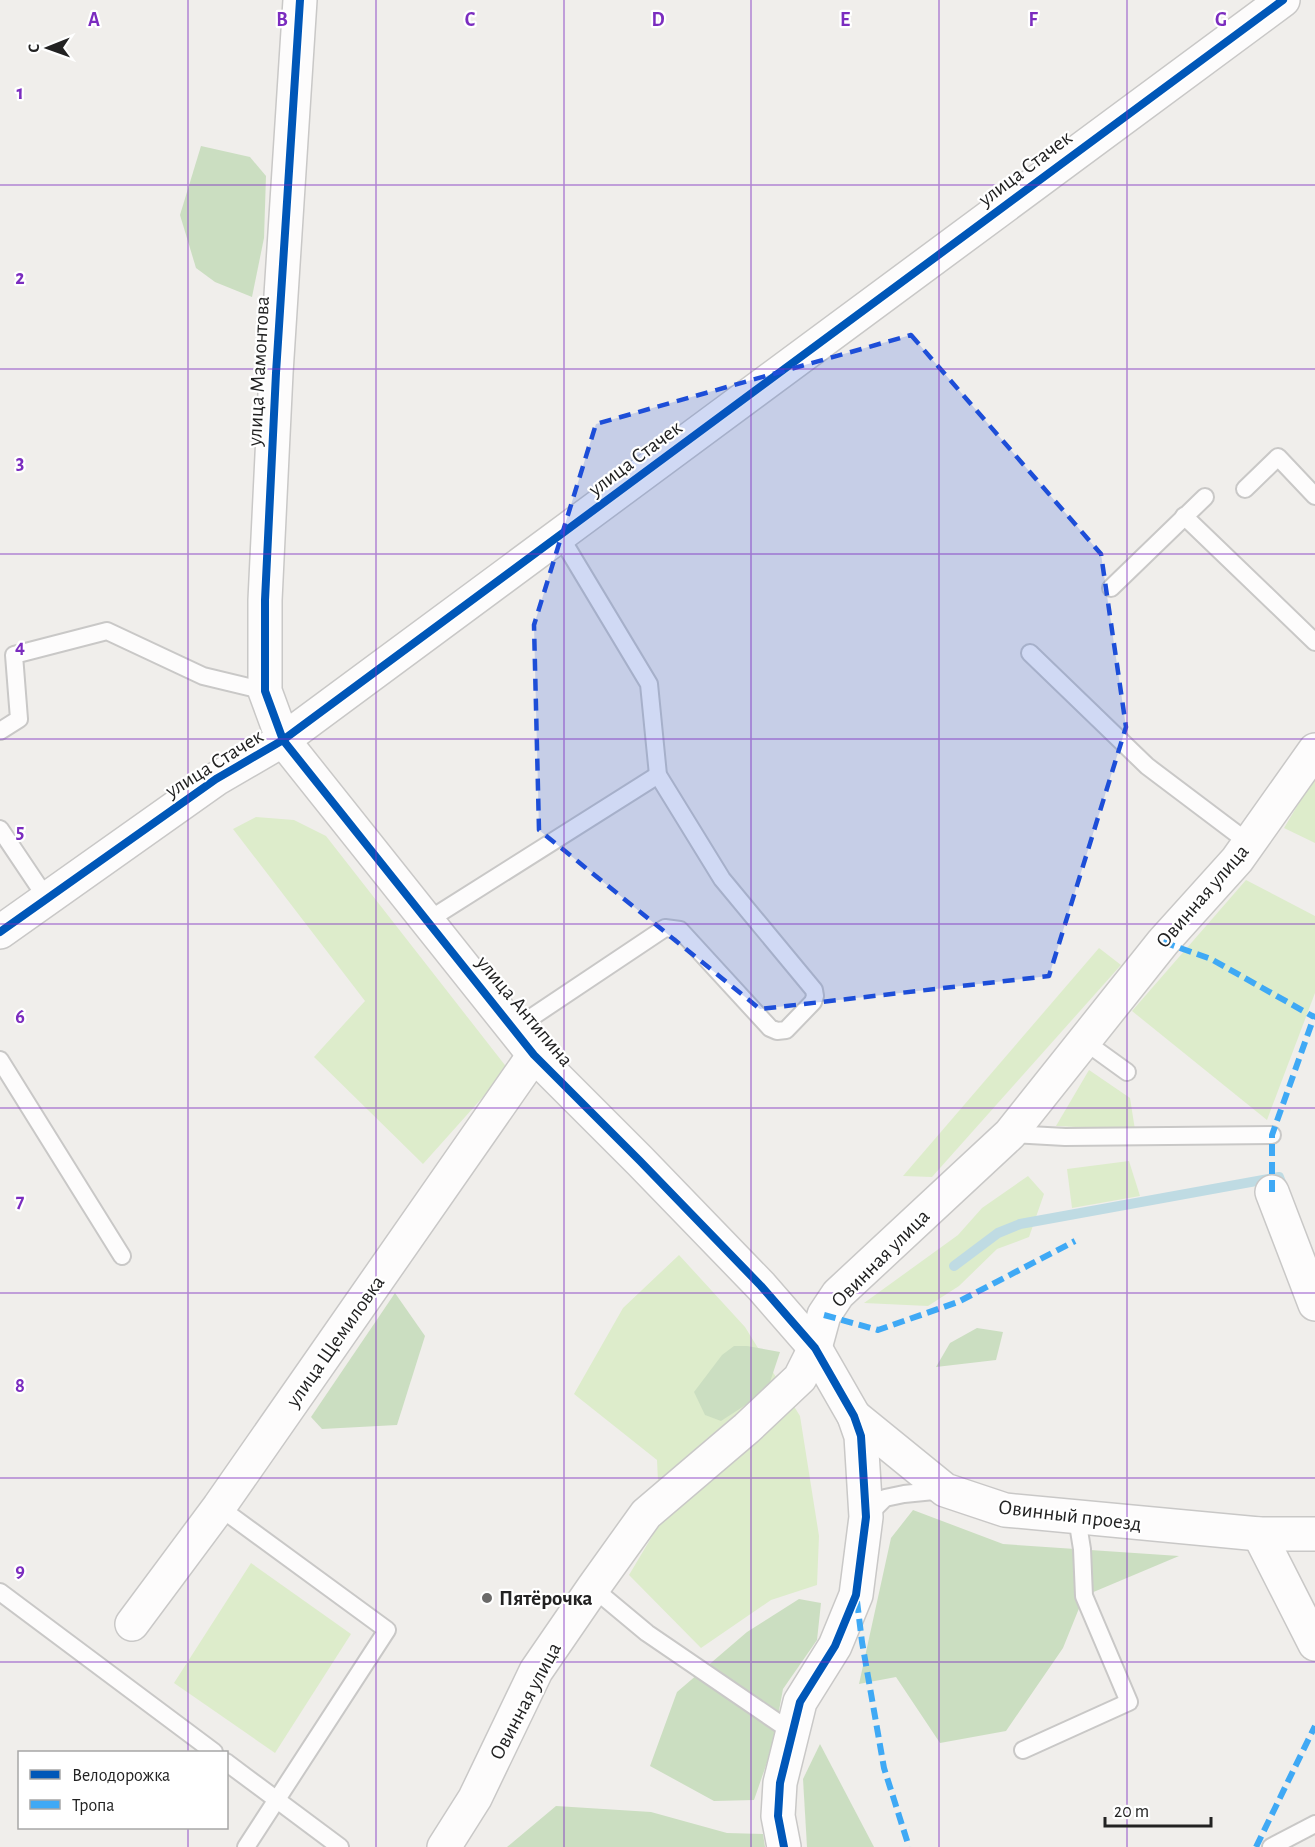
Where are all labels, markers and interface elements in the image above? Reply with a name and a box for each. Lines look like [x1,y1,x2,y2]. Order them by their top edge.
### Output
text: A [88,10,100,30]
text: B [276,10,288,30]
text: C [465,10,476,30]
text: D [651,10,665,30]
text: E [840,10,850,30]
text: F [1028,10,1038,30]
text: G [1215,10,1227,30]
north arrow [18,18,78,78]
text: С [26,44,42,53]
text: 1 [16,83,24,103]
street label: улица Стачек [974,126,1076,211]
text: 2 [15,268,25,288]
street label: улица Мамонтова [244,295,273,448]
street label: улица Стачек [584,416,686,501]
text: 3 [16,453,24,473]
text: 4 [15,637,25,657]
street label: улица Стачек [161,725,267,802]
text: 5 [16,822,24,842]
street label: Овинная улица [1152,840,1253,952]
street label: улица Антипина [472,951,577,1071]
text: 6 [15,1007,25,1027]
text: 7 [16,1191,25,1211]
street label: Овинная улица [827,1205,934,1312]
street label: улица Щемиловка [282,1272,389,1412]
text: 8 [15,1376,25,1396]
street label: Овинный проезд [997,1496,1143,1535]
text: 9 [15,1561,25,1581]
place label: Пятёрочка [499,1588,593,1609]
marker: Пятёрочка [480,1591,494,1605]
street label: Овинная улица [486,1639,565,1763]
legend [18,1751,228,1829]
text: Велодорожка [72,1767,170,1785]
scale bar [1105,1790,1212,1828]
text: Тропа [72,1797,115,1815]
text: 20 m [1114,1803,1149,1821]

